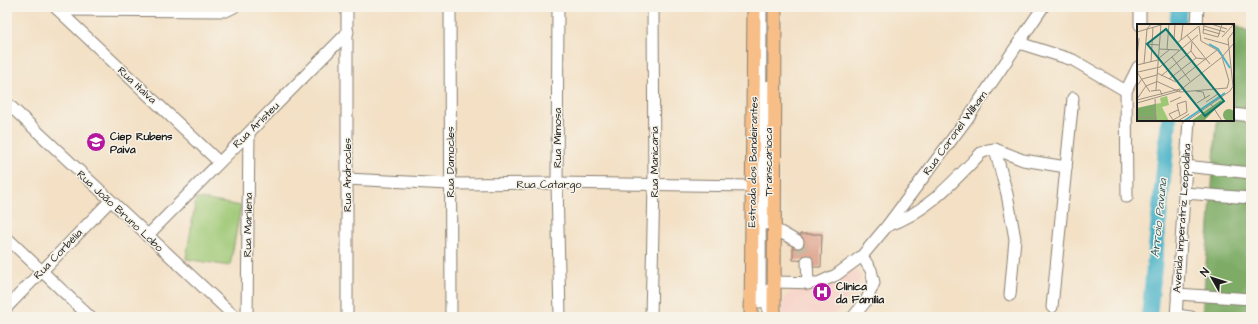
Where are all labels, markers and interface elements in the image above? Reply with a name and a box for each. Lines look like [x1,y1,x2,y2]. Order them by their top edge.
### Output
inset map [1137,24,1234,121]
street label: Rua Italva [114,63,160,107]
street label: Rua Coronel Wilham [919,88,991,178]
street label: Estrada dos Bandeirantes [744,96,762,228]
street label: Rua Aristeu [230,98,283,151]
street label: Rua Mimosa [550,108,565,168]
street label: Rua Damocles [443,126,458,198]
street label: Rua Manicaria [647,126,662,198]
street label: Transcarioca [761,127,776,196]
place label: Ciep Rubens Paiva [110,129,173,157]
school or university icon: Ciep Rubens Paiva [85,131,107,153]
street label: Rua Androcles [340,138,355,212]
street label: Avenida Imperatriz Leopoldina [1169,142,1195,293]
street label: Rua João Bruno Lobo [73,167,167,256]
street label: Rua Catargo [517,177,582,193]
water label: Arroio Pavuna [1146,177,1172,258]
street label: Rua Marilena [240,192,256,257]
street label: Rua Corbélia [30,225,86,282]
north arrow [1192,258,1232,298]
text: N [1197,265,1213,279]
place label: Clínica da Família [835,279,884,307]
hospital icon: Clínica da Família [811,281,833,303]

